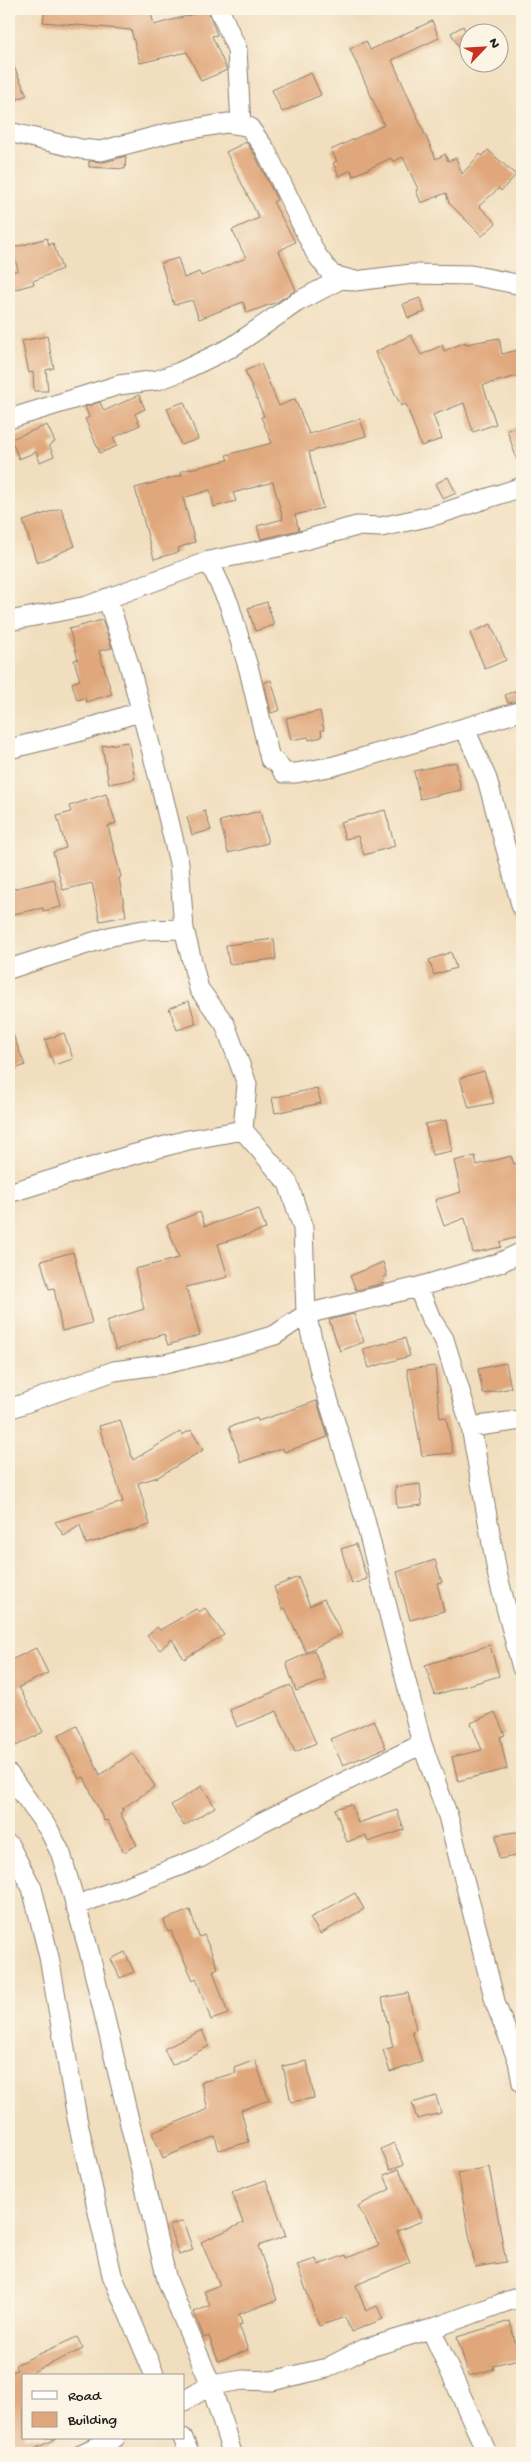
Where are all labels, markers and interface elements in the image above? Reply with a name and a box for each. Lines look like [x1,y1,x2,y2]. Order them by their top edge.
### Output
north arrow [458,22,508,72]
text: N [484,36,503,51]
legend [22,2374,185,2440]
text: Road [68,2388,102,2406]
text: Building [67,2412,117,2430]

